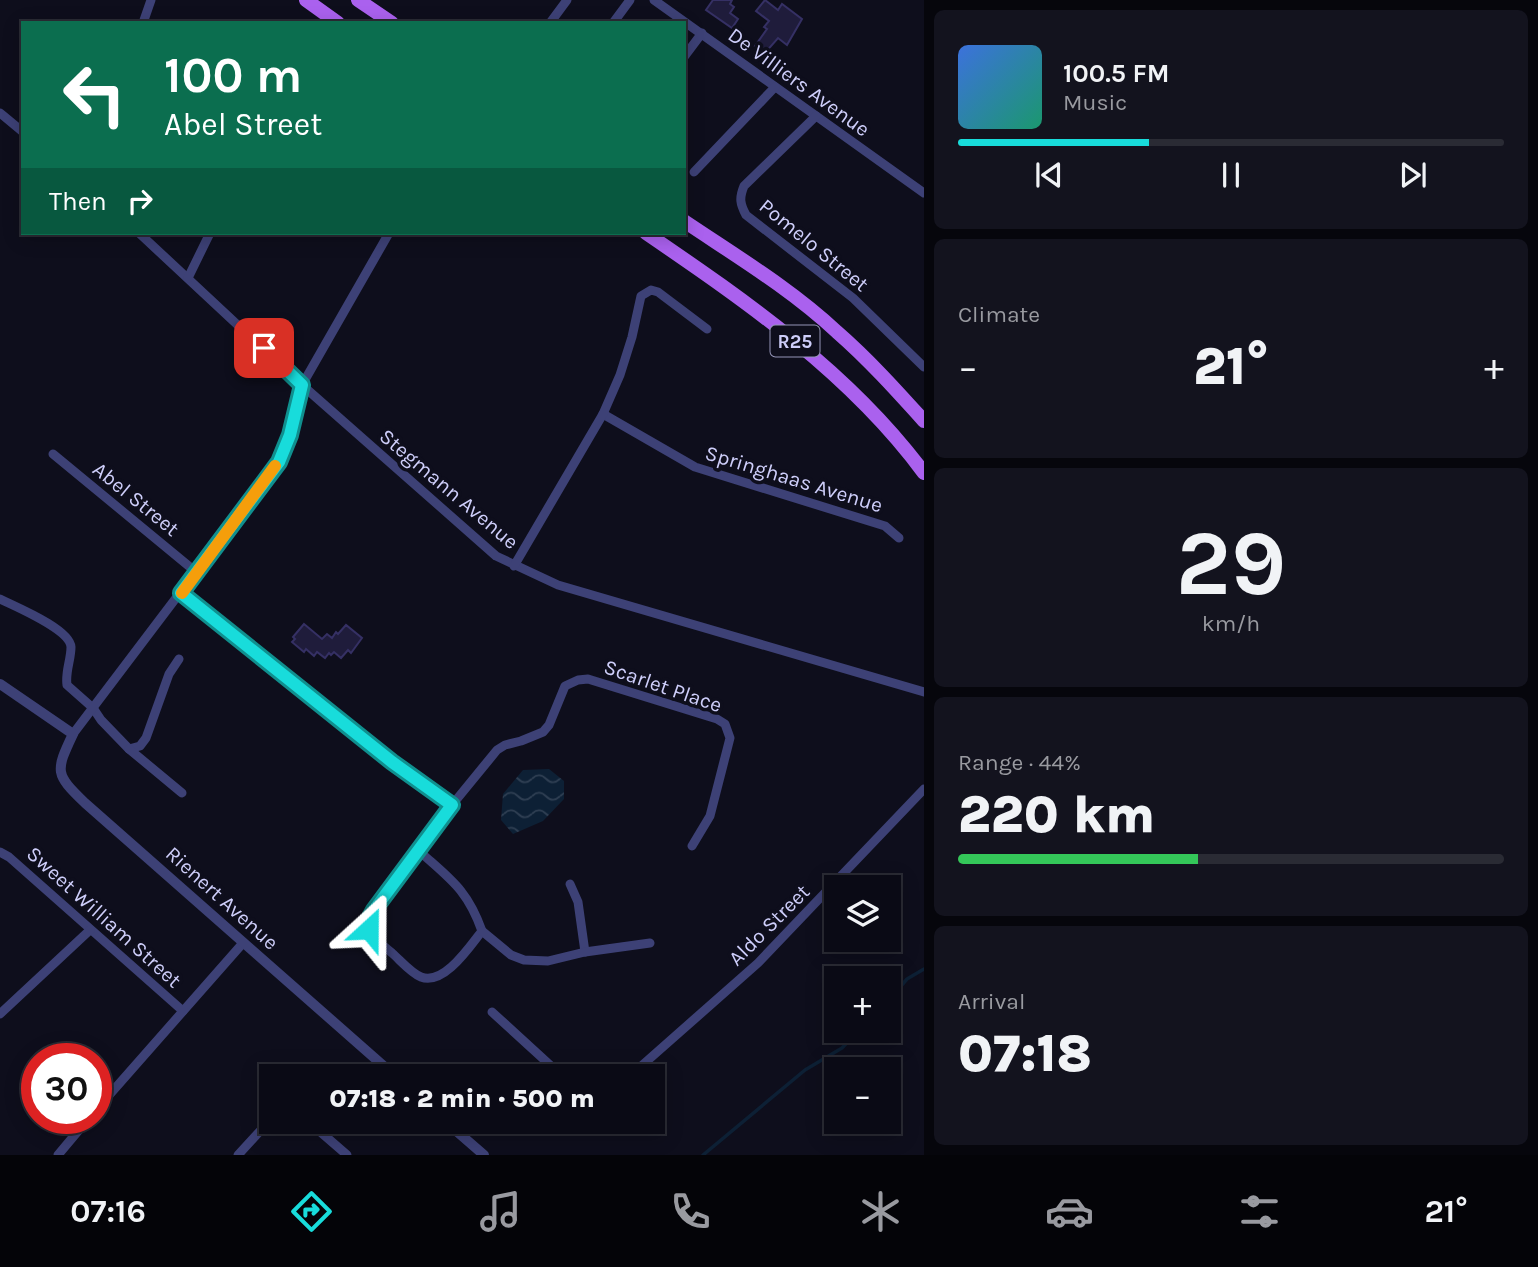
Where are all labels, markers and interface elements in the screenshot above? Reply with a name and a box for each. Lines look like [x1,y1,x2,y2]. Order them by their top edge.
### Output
street label: De Villiers Avenue [723,23,875,141]
text: 100 m [164,47,302,104]
icon: left [49,49,140,140]
text: 100.5 FM [1063,58,1169,89]
text: Music [1063,89,1127,116]
text: Abel Street [164,106,322,143]
icon: previous [1030,156,1068,194]
icon: pause [1212,156,1250,194]
icon: next [1394,156,1432,194]
icon: right [121,182,159,220]
text: Then [49,186,107,217]
street label: Pomelo Street [755,194,874,296]
text: Climate [958,301,1040,328]
pin [234,318,294,378]
road number: R25 [770,326,820,356]
icon: arrive [245,329,283,367]
text: 21° [1193,336,1269,397]
text: − [958,345,978,390]
text: + [1484,345,1504,390]
street label: Stegmann Avenue [375,424,523,554]
street label: Springhaas Avenue [702,441,886,517]
street label: Abel Street [88,457,184,541]
text: 29 [1176,511,1286,617]
text: km/h [1202,610,1260,637]
street label: Scarlet Place [601,655,725,717]
text: Range · 44% [958,749,1081,776]
text: 220 km [958,784,1155,845]
street label: Sweet William Street [22,841,186,993]
street label: Rienert Avenue [161,841,283,955]
map controls [824,875,901,1134]
button: layers [824,875,901,952]
street label: Aldo Street [724,879,815,970]
position arrow [332,892,406,966]
button: + [824,966,901,1043]
text: Arrival [958,988,1025,1015]
text: 07:18 [958,1023,1092,1084]
speed limit sign: 30 [21,1043,112,1134]
button: − [824,1057,901,1134]
text: 07:18 · 2 min · 500 m [329,1083,595,1114]
icon: directions [287,1187,336,1236]
icon: music [476,1187,525,1236]
icon: phone [666,1187,715,1236]
icon: climate [856,1187,905,1236]
icon: car [1045,1187,1094,1236]
icon: filters [1235,1187,1284,1236]
text: 07:16 [70,1193,146,1230]
text: 21° [1424,1193,1468,1230]

